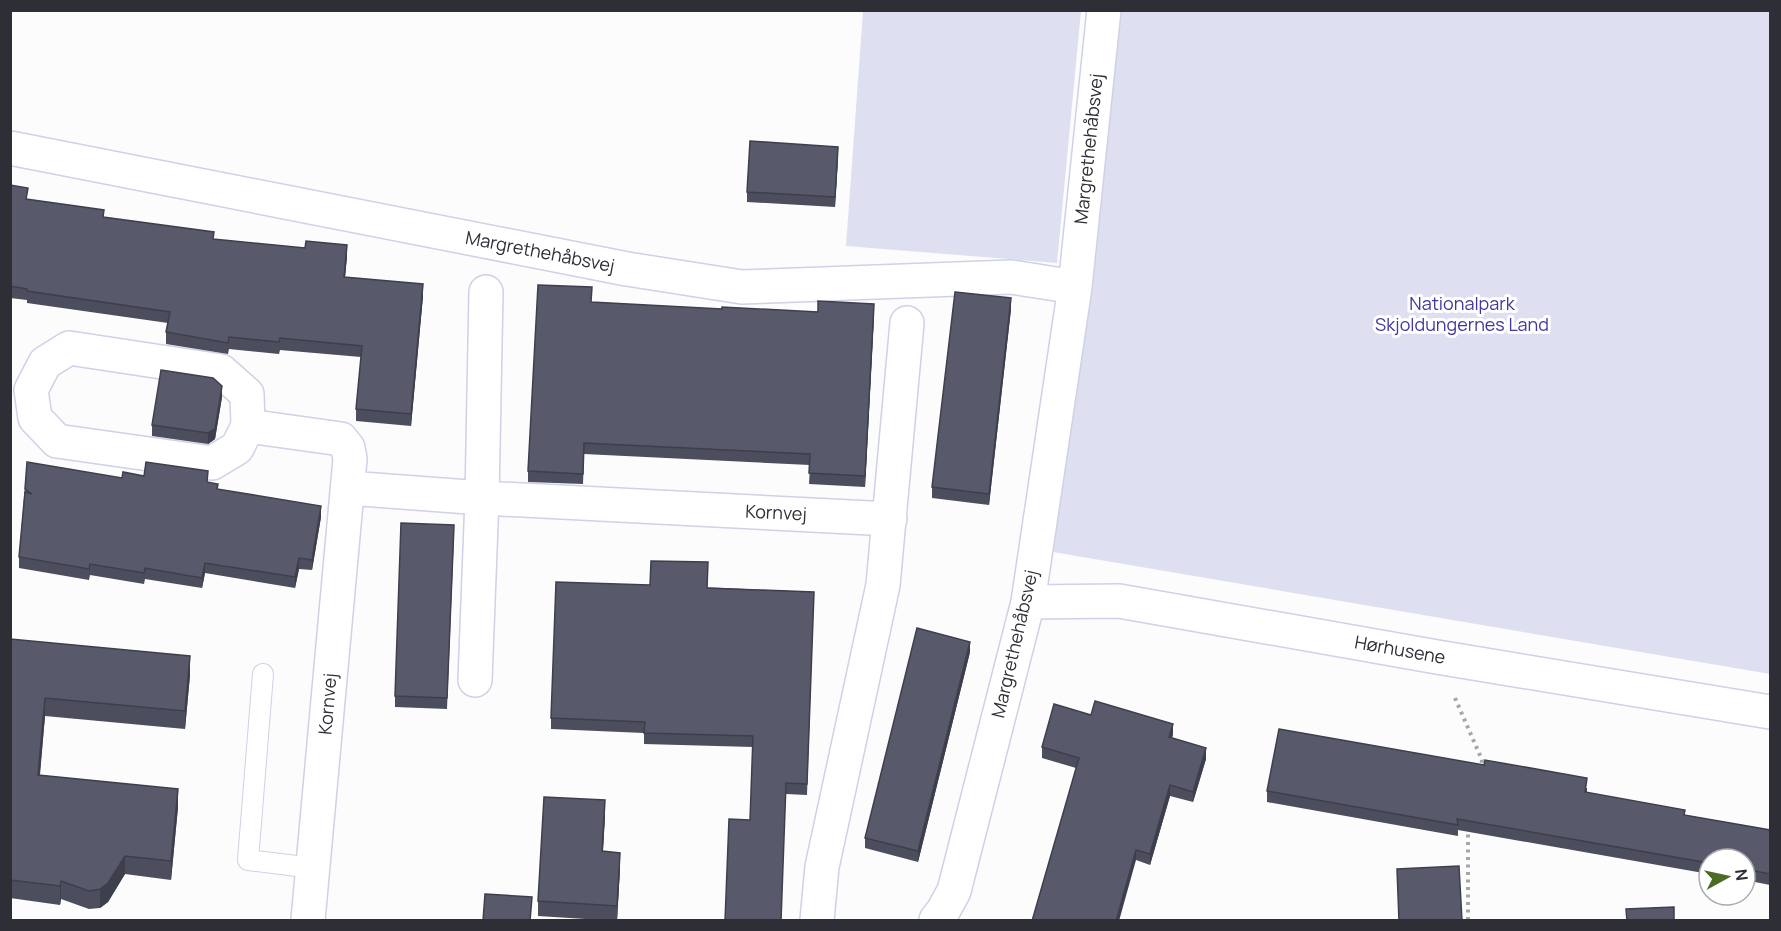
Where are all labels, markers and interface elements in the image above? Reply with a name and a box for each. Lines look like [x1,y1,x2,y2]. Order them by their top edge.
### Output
street label: Margrethehåbsvej [1068,72,1108,225]
street label: Margrethehåbsvej [464,225,617,277]
park label: Nationalpark Skjoldungernes Land [1375,291,1549,336]
street label: Kornvej [745,498,807,526]
street label: Margrethehåbsvej [985,567,1043,720]
street label: Hørhusene [1353,629,1447,669]
street label: Kornvej [312,672,342,736]
north arrow [1697,847,1757,907]
text: N [1730,868,1754,882]

